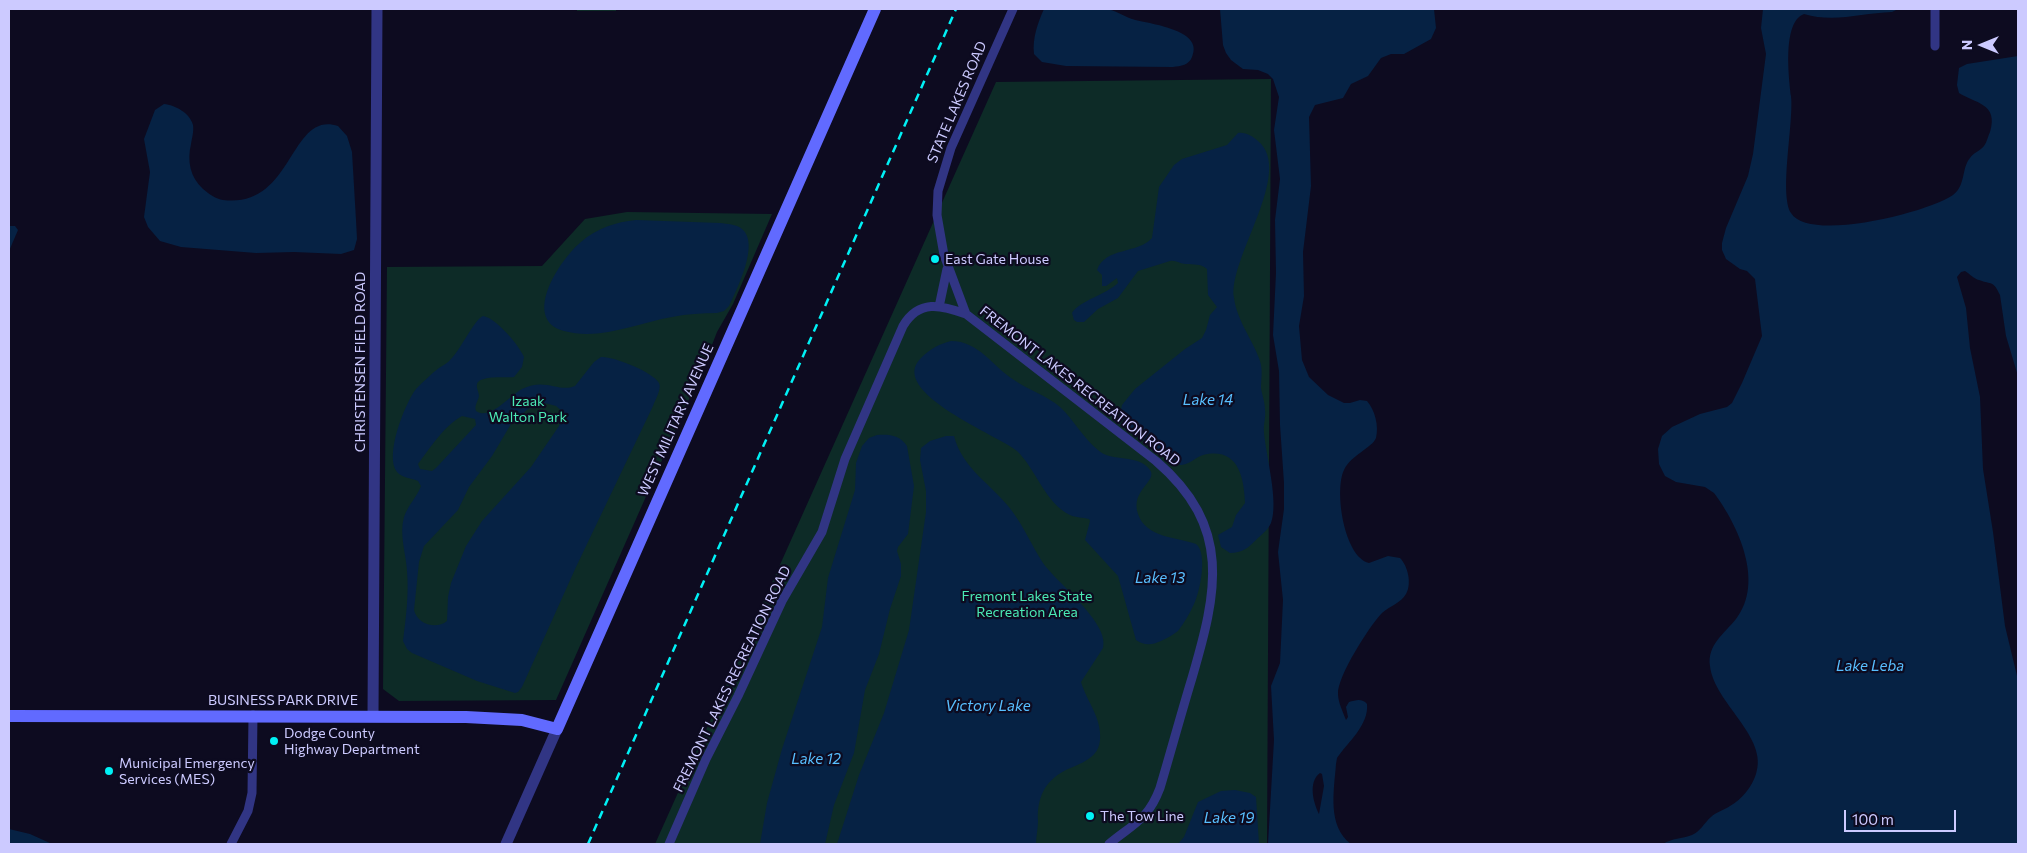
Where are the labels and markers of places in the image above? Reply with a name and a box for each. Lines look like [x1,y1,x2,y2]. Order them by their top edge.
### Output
place label: East Gate House [945,251,1049,267]
marker: East Gate House [929,253,941,265]
place label: Dodge County Highway Department [284,725,420,758]
marker: Dodge County Highway Department [268,735,280,747]
place label: Municipal Emergency Services (MES) [119,755,255,788]
marker: Municipal Emergency Services (MES) [103,765,115,777]
place label: The Tow Line [1100,808,1184,824]
marker: The Tow Line [1084,810,1096,822]

